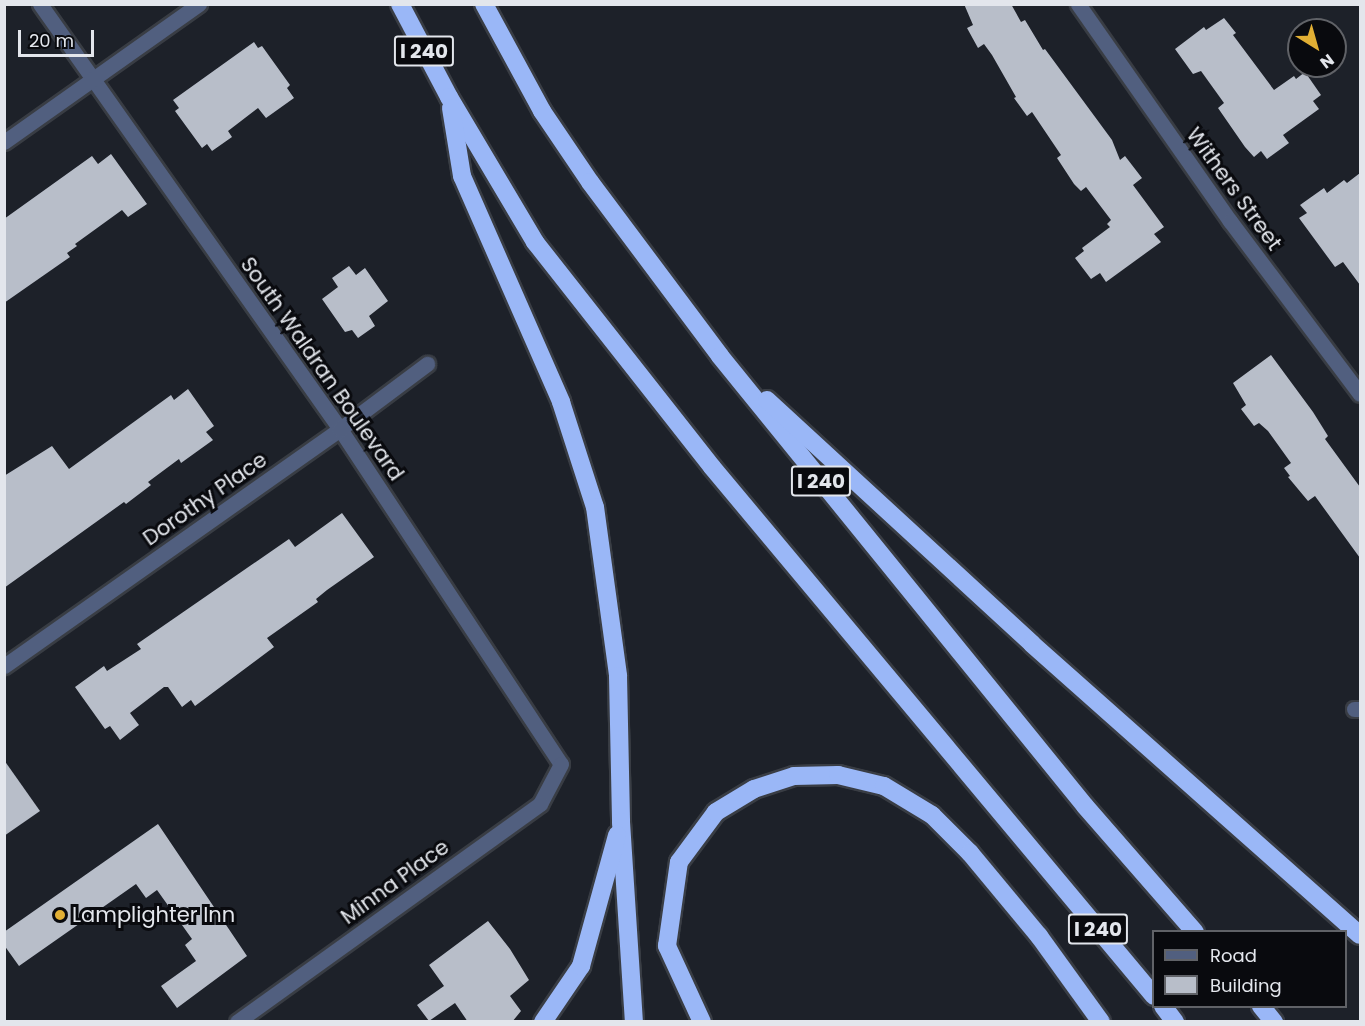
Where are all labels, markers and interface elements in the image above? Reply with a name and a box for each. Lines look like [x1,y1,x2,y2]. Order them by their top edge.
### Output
scale bar [21,18,98,56]
north arrow [1287,18,1347,78]
text: 20 m [29,28,74,53]
road number: I 240 [392,34,456,68]
text: N [1315,48,1339,74]
street label: Withers Street [1181,123,1287,255]
street label: South Waldran Boulevard [235,252,409,486]
street label: Dorothy Place [138,447,272,551]
road number: I 240 [790,464,852,498]
street label: Minna Place [336,834,454,930]
place label: Lamplighter Inn [72,902,235,928]
marker: Lamplighter Inn [53,908,67,922]
road number: I 240 [1066,912,1130,946]
legend [1152,930,1347,1008]
text: Road [1210,943,1257,968]
text: Building [1210,973,1282,998]

